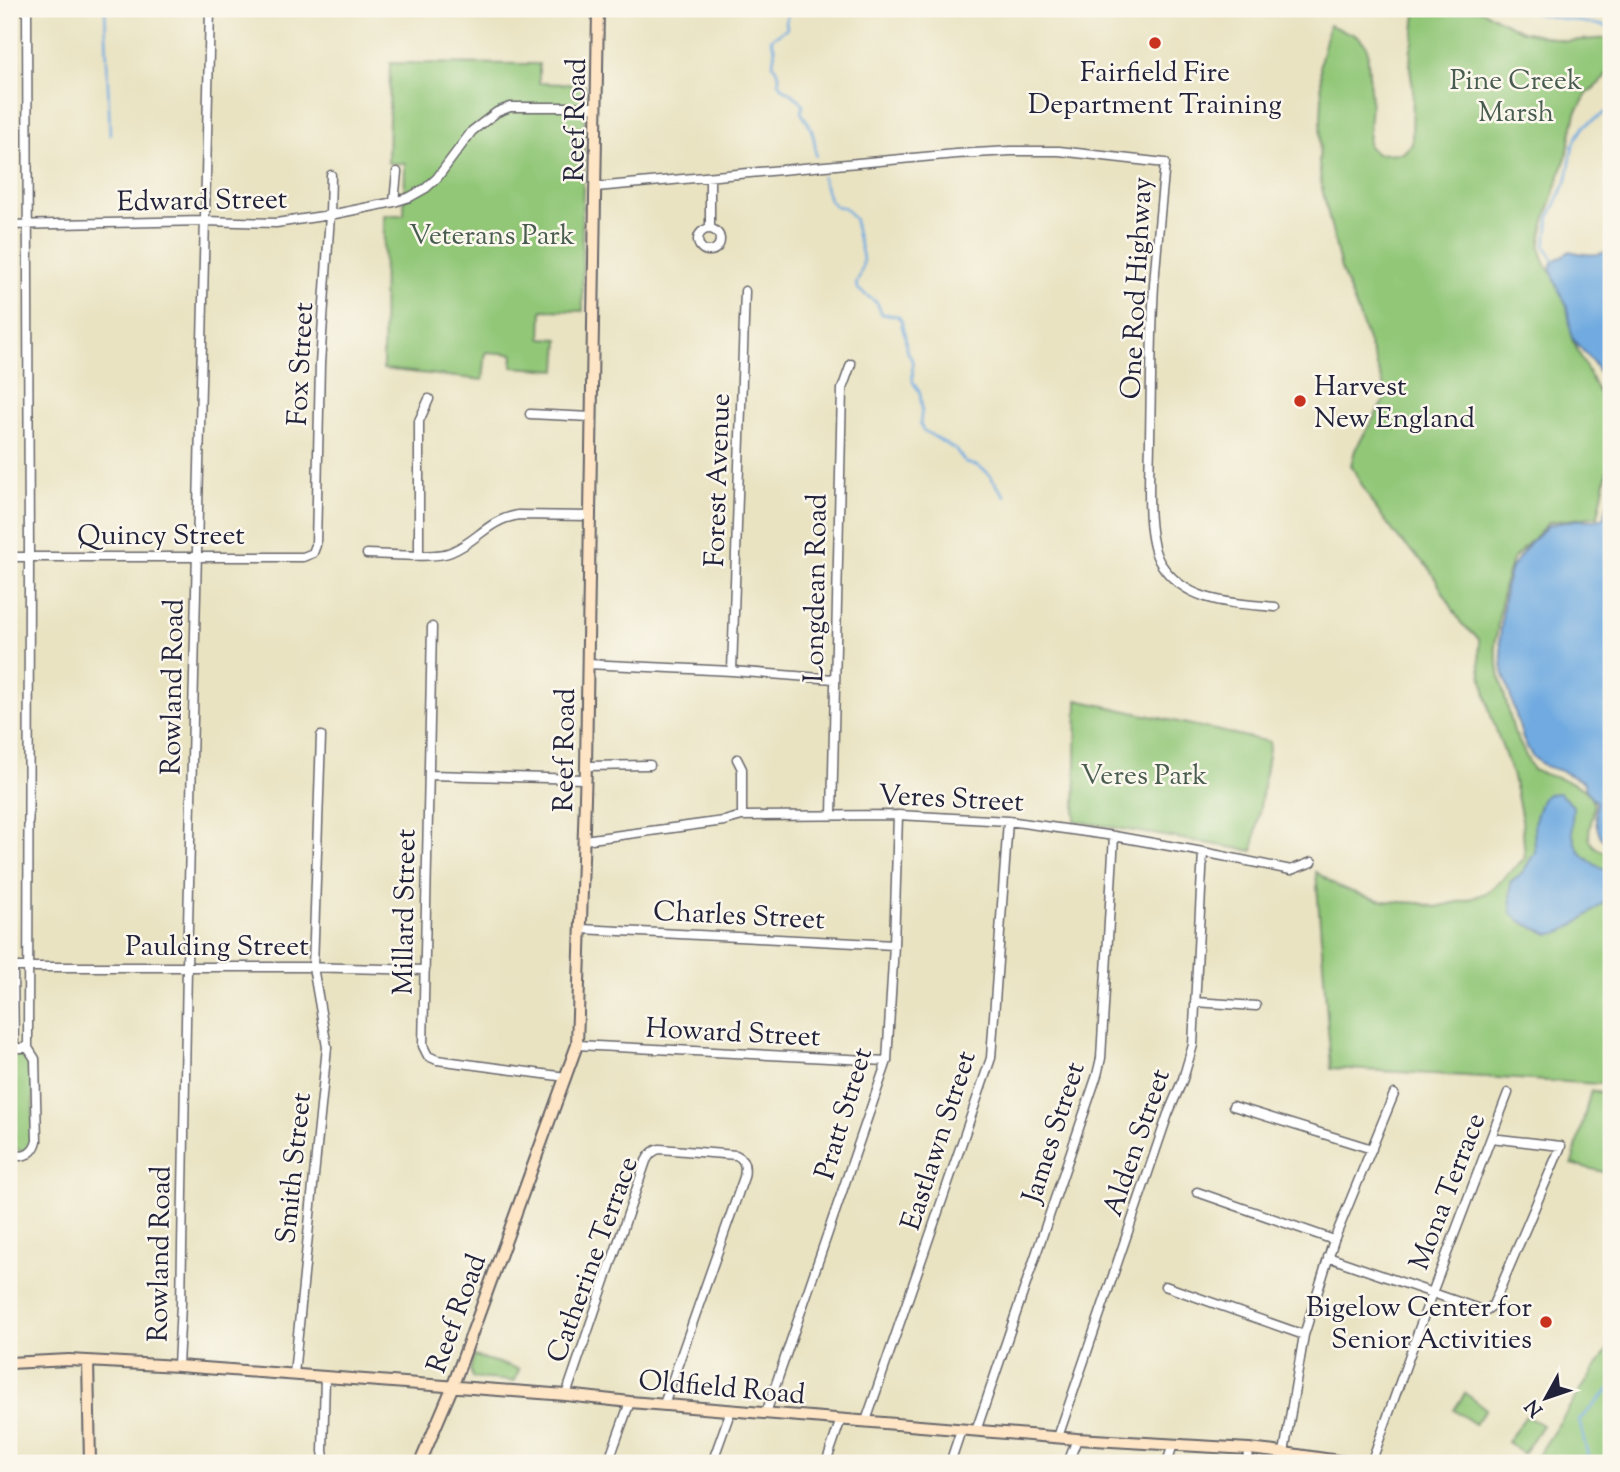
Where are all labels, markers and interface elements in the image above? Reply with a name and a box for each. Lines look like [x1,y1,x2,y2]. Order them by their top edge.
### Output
marker: Fairfield Fire Department Training [1147,35,1163,51]
place label: Fairfield Fire Department Training [1028,54,1282,126]
street label: Reef Road [556,58,598,182]
park label: Pine Creek Marsh [1450,62,1582,134]
street label: One Rod Highway [1112,176,1164,400]
street label: Edward Street [116,181,288,223]
park label: Veterans Park [409,217,575,257]
street label: Fox Street [279,301,325,427]
place label: Harvest New England [1314,368,1475,440]
street label: Forest Avenue [696,392,742,568]
marker: Harvest New England [1292,393,1308,409]
street label: Longdean Road [795,493,839,683]
street label: Quincy Street [77,517,245,557]
street label: Rowland Road [152,598,196,776]
street label: Reef Road [545,688,587,812]
park label: Veres Park [1081,757,1207,797]
street label: Veres Street [877,776,1025,824]
street label: Millard Street [385,828,427,996]
street label: Charles Street [652,893,826,941]
street label: Paulding Street [125,928,309,968]
street label: Howard Street [645,1009,822,1059]
street label: Pratt Street [806,1043,884,1185]
street label: Eastlawn Street [892,1046,988,1236]
street label: James Street [1013,1057,1097,1211]
street label: Alden Street [1094,1063,1182,1222]
street label: Smith Street [267,1090,323,1246]
street label: Mona Terrace [1400,1108,1497,1277]
street label: Catherine Terrace [538,1151,650,1369]
street label: Rowland Road [139,1165,183,1343]
street label: Reef Road [418,1249,498,1379]
place label: Bigelow Center for Senior Activities [1306,1289,1532,1361]
marker: Bigelow Center for Senior Activities [1538,1314,1554,1330]
street label: Oldfield Road [637,1362,807,1416]
north arrow [1512,1364,1582,1434]
text: N [1520,1393,1550,1422]

